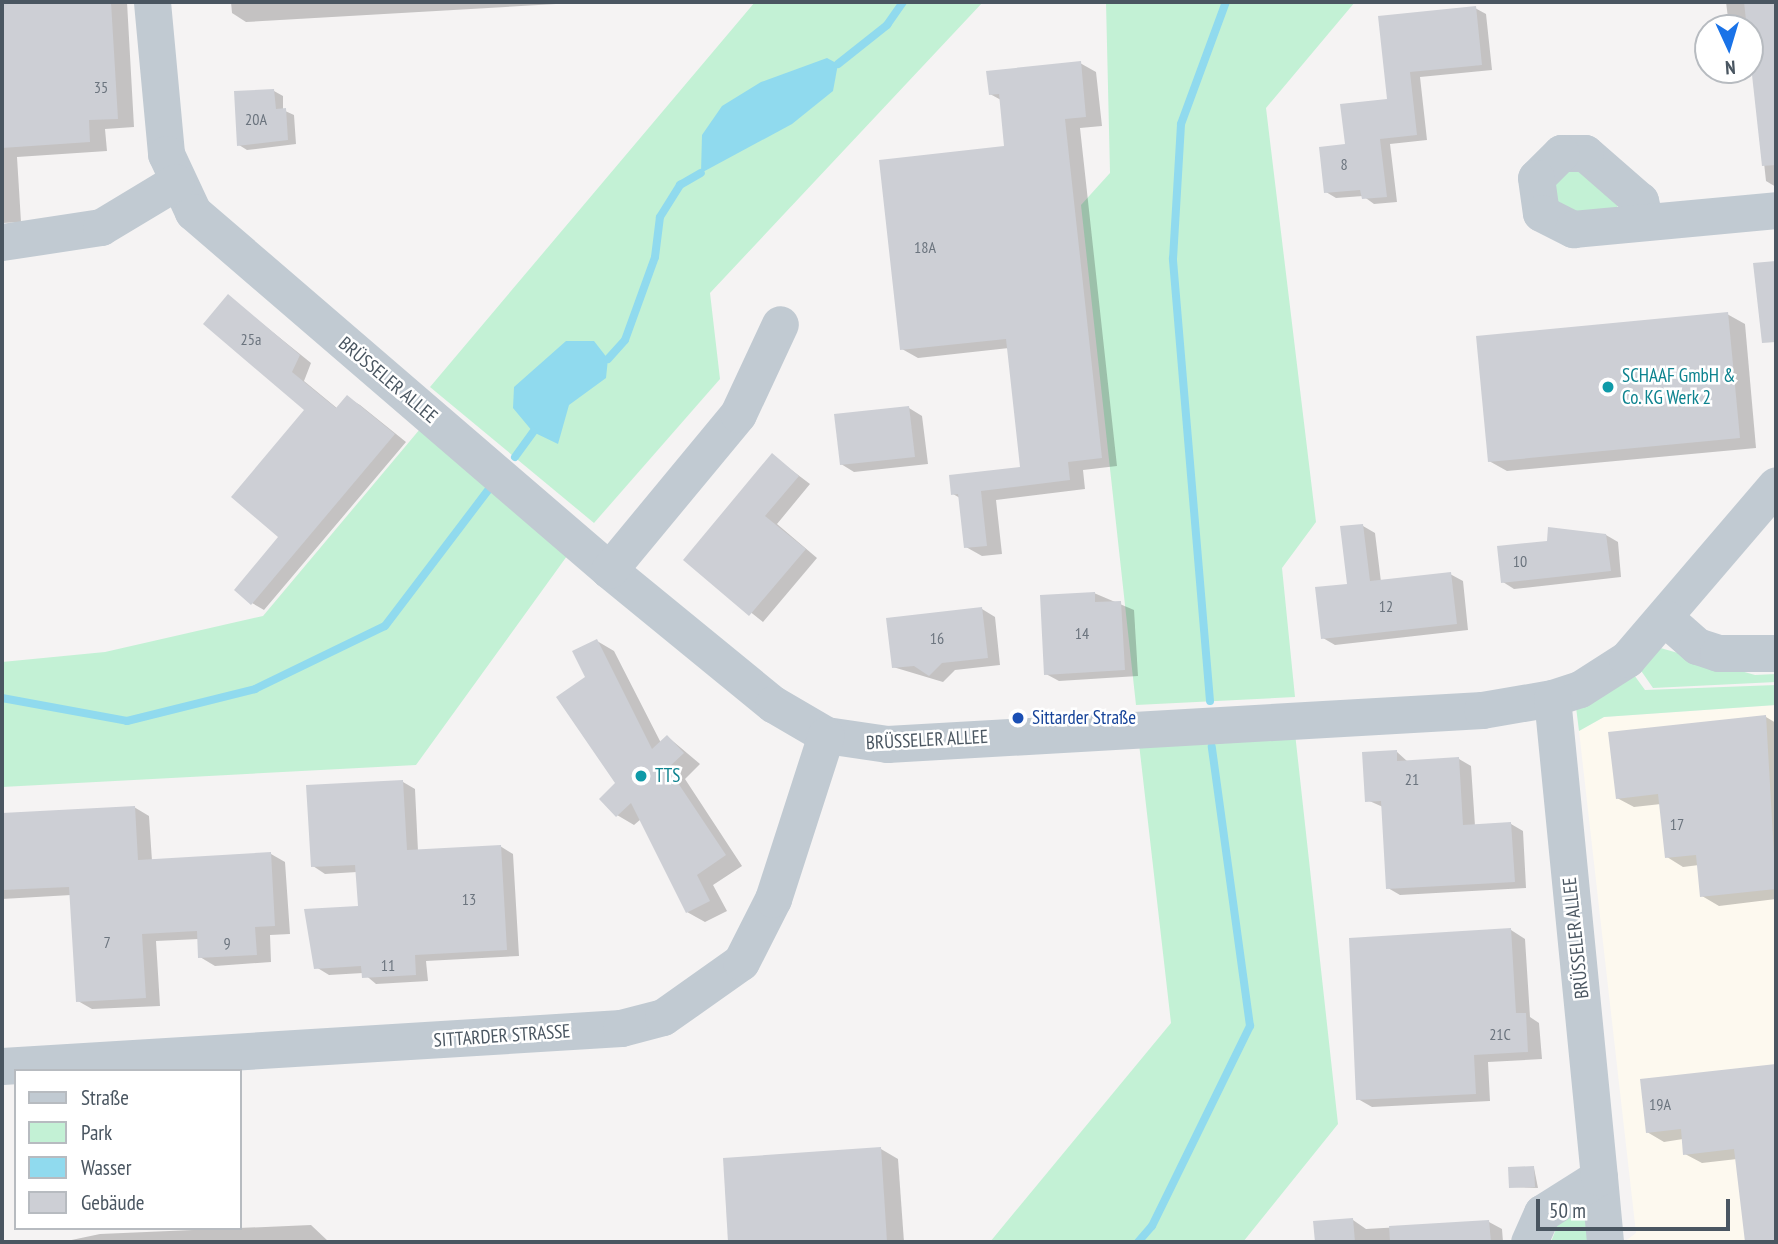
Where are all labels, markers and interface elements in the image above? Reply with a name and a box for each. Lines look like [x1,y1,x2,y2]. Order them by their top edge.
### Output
north arrow [1694,14,1764,84]
text: N [1724,56,1736,80]
house number: 35 [94,77,108,97]
house number: 20A [245,109,267,129]
house number: 8 [1340,154,1348,174]
house number: 18A [914,237,936,257]
house number: 25a [241,329,261,349]
street label: BRÜSSELER ALLEE [334,332,442,428]
place label: SCHAAF GmbH & Co. KG Werk 2 [1622,365,1736,409]
marker: SCHAAF GmbH & Co. KG Werk 2 [1600,379,1616,395]
house number: 10 [1513,551,1527,571]
house number: 12 [1379,596,1393,616]
house number: 14 [1075,623,1089,643]
house number: 16 [930,628,944,648]
place label: Sittarder Straße [1032,707,1136,729]
marker: Sittarder Straße [1010,710,1026,726]
street label: BRÜSSELER ALLEE [865,725,989,755]
place label: TTS [655,765,680,787]
marker: TTS [633,768,649,784]
house number: 21 [1405,769,1419,789]
house number: 17 [1670,814,1684,834]
street label: BRÜSSELER ALLEE [1558,876,1594,1000]
house number: 13 [462,889,476,909]
house number: 7 [103,932,111,952]
house number: 9 [223,933,231,953]
house number: 11 [381,955,395,975]
street label: SITTARDER STRASSE [433,1020,571,1052]
house number: 21C [1489,1024,1511,1044]
legend [14,1069,242,1230]
text: Straße [81,1084,129,1111]
house number: 19A [1649,1094,1671,1114]
text: Park [81,1119,112,1146]
text: Wasser [81,1154,131,1181]
scale bar [1540,1184,1734,1228]
text: Gebäude [81,1189,144,1216]
text: 50 m [1549,1197,1586,1224]

